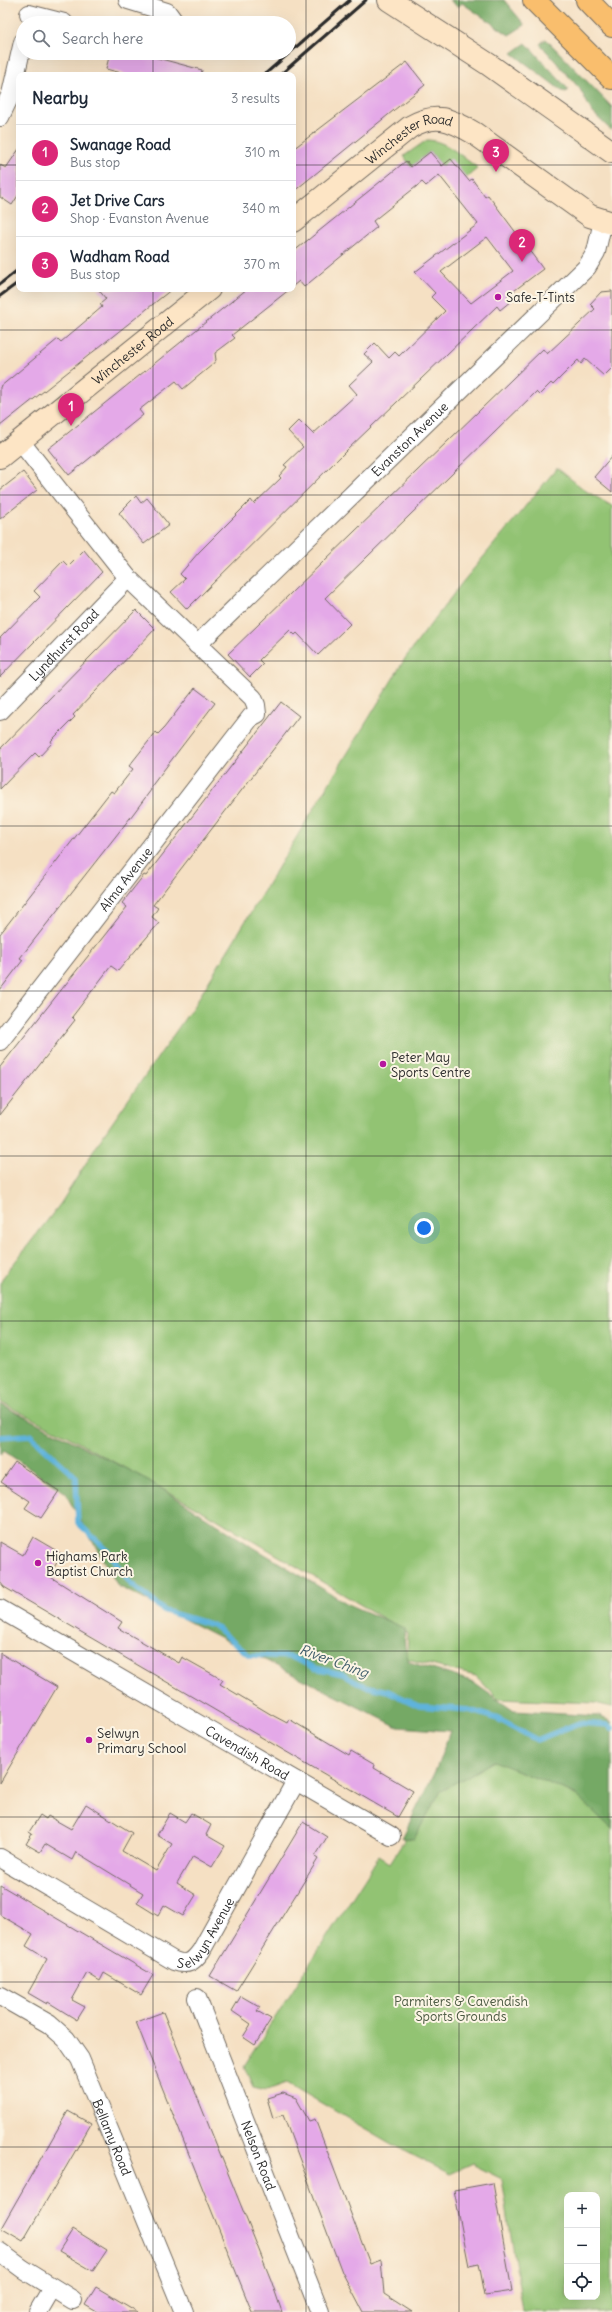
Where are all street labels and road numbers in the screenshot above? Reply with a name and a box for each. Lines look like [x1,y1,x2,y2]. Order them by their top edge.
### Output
street label: Winchester Road [362,110,456,168]
street label: Winchester Road [88,312,177,388]
street label: Evanston Avenue [368,398,452,480]
street label: Lyndhurst Road [25,605,103,684]
street label: Alma Avenue [95,843,156,915]
street label: Cavendish Road [202,1722,293,1784]
street label: Selwyn Avenue [176,1894,238,1972]
street label: Bellamy Road [89,2096,136,2178]
street label: Nelson Road [237,2118,280,2193]

